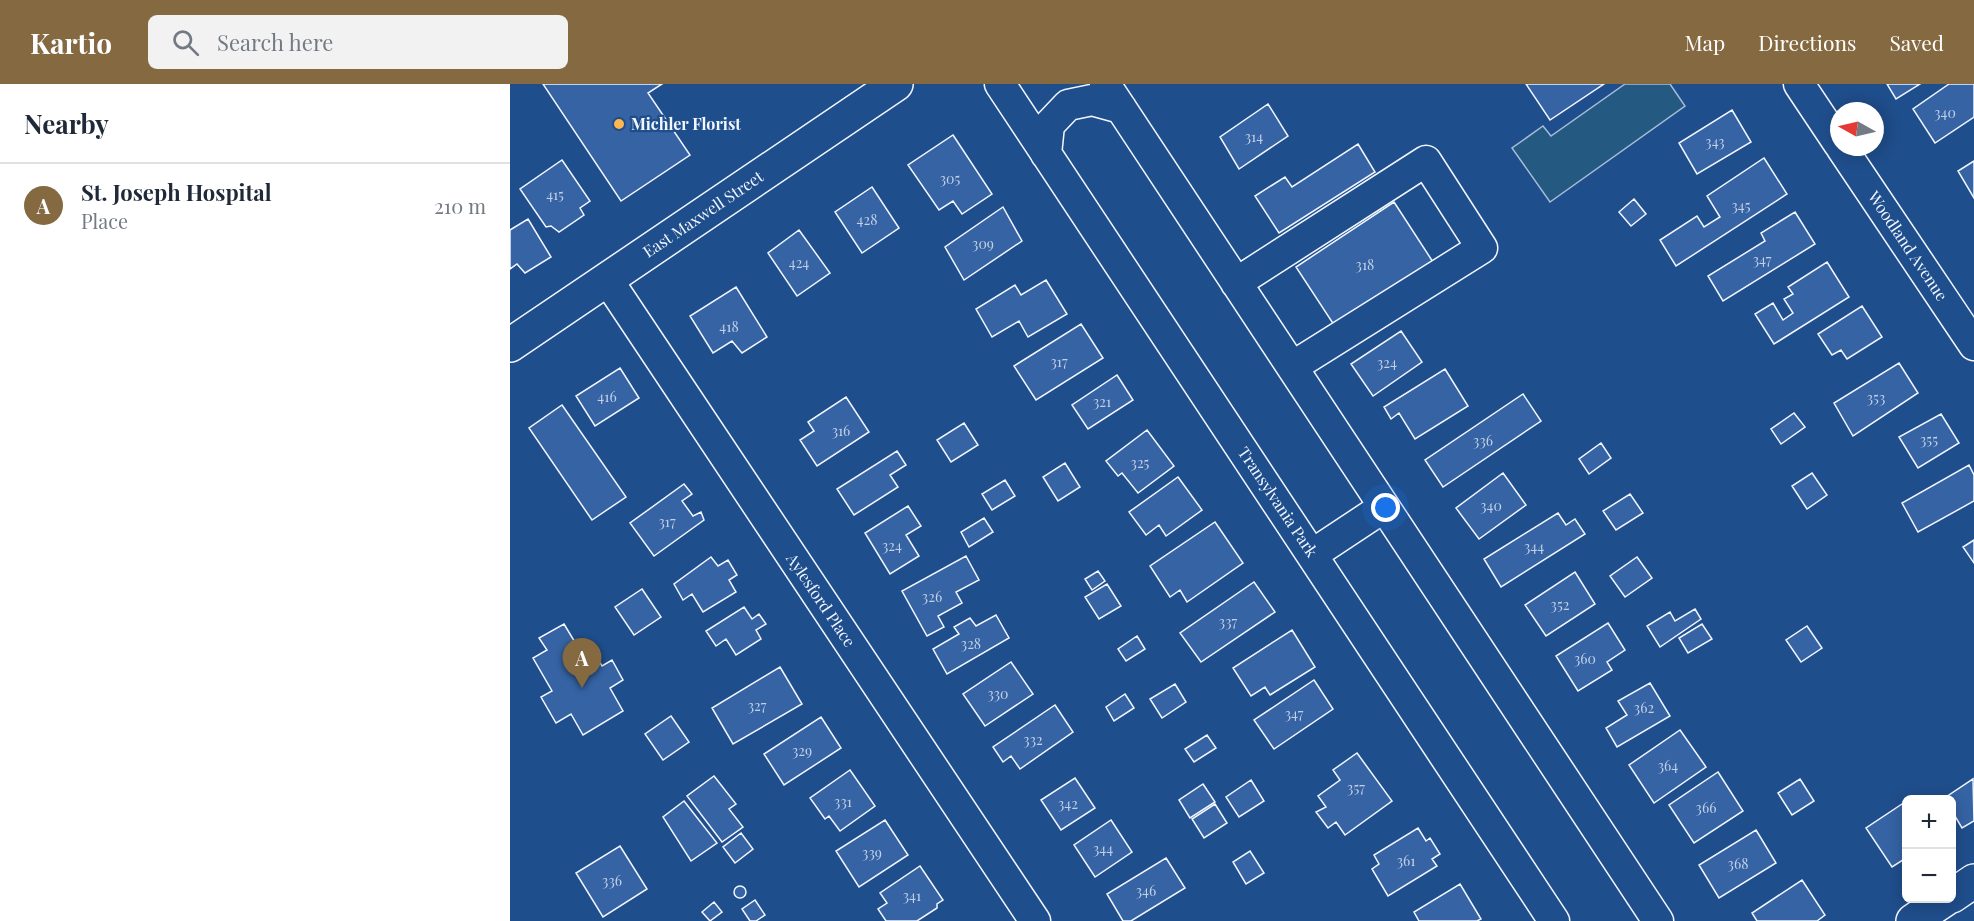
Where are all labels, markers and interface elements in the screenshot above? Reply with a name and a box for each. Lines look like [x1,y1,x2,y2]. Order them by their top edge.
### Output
search box [148,15,568,69]
text: Kartio [30,24,112,61]
icon: search [169,26,202,59]
text: Search here [217,27,333,57]
text: Map [1684,28,1725,56]
text: Directions [1758,28,1856,56]
text: Saved [1889,28,1944,56]
north arrow [1830,102,1884,156]
house number: 340 [1934,103,1956,122]
text: Nearby [24,106,109,141]
place label: Michler Florist [631,113,741,134]
marker: Michler Florist [612,117,626,131]
house number: 314 [1245,127,1263,146]
house number: 343 [1705,132,1725,151]
street label: East Maxwell Street [639,165,767,262]
house number: 305 [940,169,960,188]
text: St. Joseph Hospital [81,177,272,207]
house number: 415 [546,185,564,204]
street label: Woodland Avenue [1863,186,1953,305]
text: A [37,192,50,219]
text: 210 m [434,192,486,219]
house number: 345 [1731,196,1751,215]
text: Place [81,207,128,234]
house number: 428 [857,210,877,229]
house number: 309 [972,234,994,253]
house number: 347 [1753,250,1772,269]
house number: 424 [789,253,809,272]
house number: 318 [1356,255,1374,274]
house number: 418 [719,317,739,336]
house number: 317 [1050,352,1068,371]
house number: 324 [1377,353,1397,372]
house number: 416 [597,387,617,406]
house number: 353 [1867,388,1885,407]
house number: 321 [1093,392,1111,411]
house number: 316 [832,421,850,440]
house number: 355 [1920,430,1938,449]
house number: 336 [1473,431,1493,450]
street label: Transylvania Park [1234,443,1323,561]
house number: 325 [1131,453,1150,472]
your location [1371,493,1400,522]
house number: 340 [1480,496,1502,515]
house number: 317 [658,512,676,531]
house number: 324 [882,536,902,555]
house number: 344 [1524,537,1544,556]
street label: Aylesford Place [782,548,861,651]
house number: 326 [922,587,942,606]
house number: 352 [1551,595,1570,614]
house number: 337 [1219,612,1237,631]
house number: 328 [961,634,981,653]
pin: A [562,638,602,688]
house number: 360 [1574,649,1596,668]
house number: 330 [987,684,1009,703]
house number: 327 [748,696,767,715]
house number: 362 [1634,698,1654,717]
house number: 347 [1285,704,1304,723]
house number: 332 [1023,730,1043,749]
house number: 329 [792,741,812,760]
house number: 364 [1658,756,1678,775]
house number: 357 [1347,778,1365,797]
house number: 331 [834,792,852,811]
house number: 342 [1058,794,1078,813]
map controls [1902,795,1956,903]
button: + [1902,795,1956,849]
house number: 366 [1696,798,1716,817]
house number: 344 [1093,839,1113,858]
house number: 339 [862,843,882,862]
button: − [1902,849,1956,903]
house number: 361 [1397,851,1415,870]
house number: 368 [1728,854,1748,873]
house number: 336 [602,871,622,890]
house number: 346 [1136,881,1156,900]
house number: 341 [903,886,921,905]

